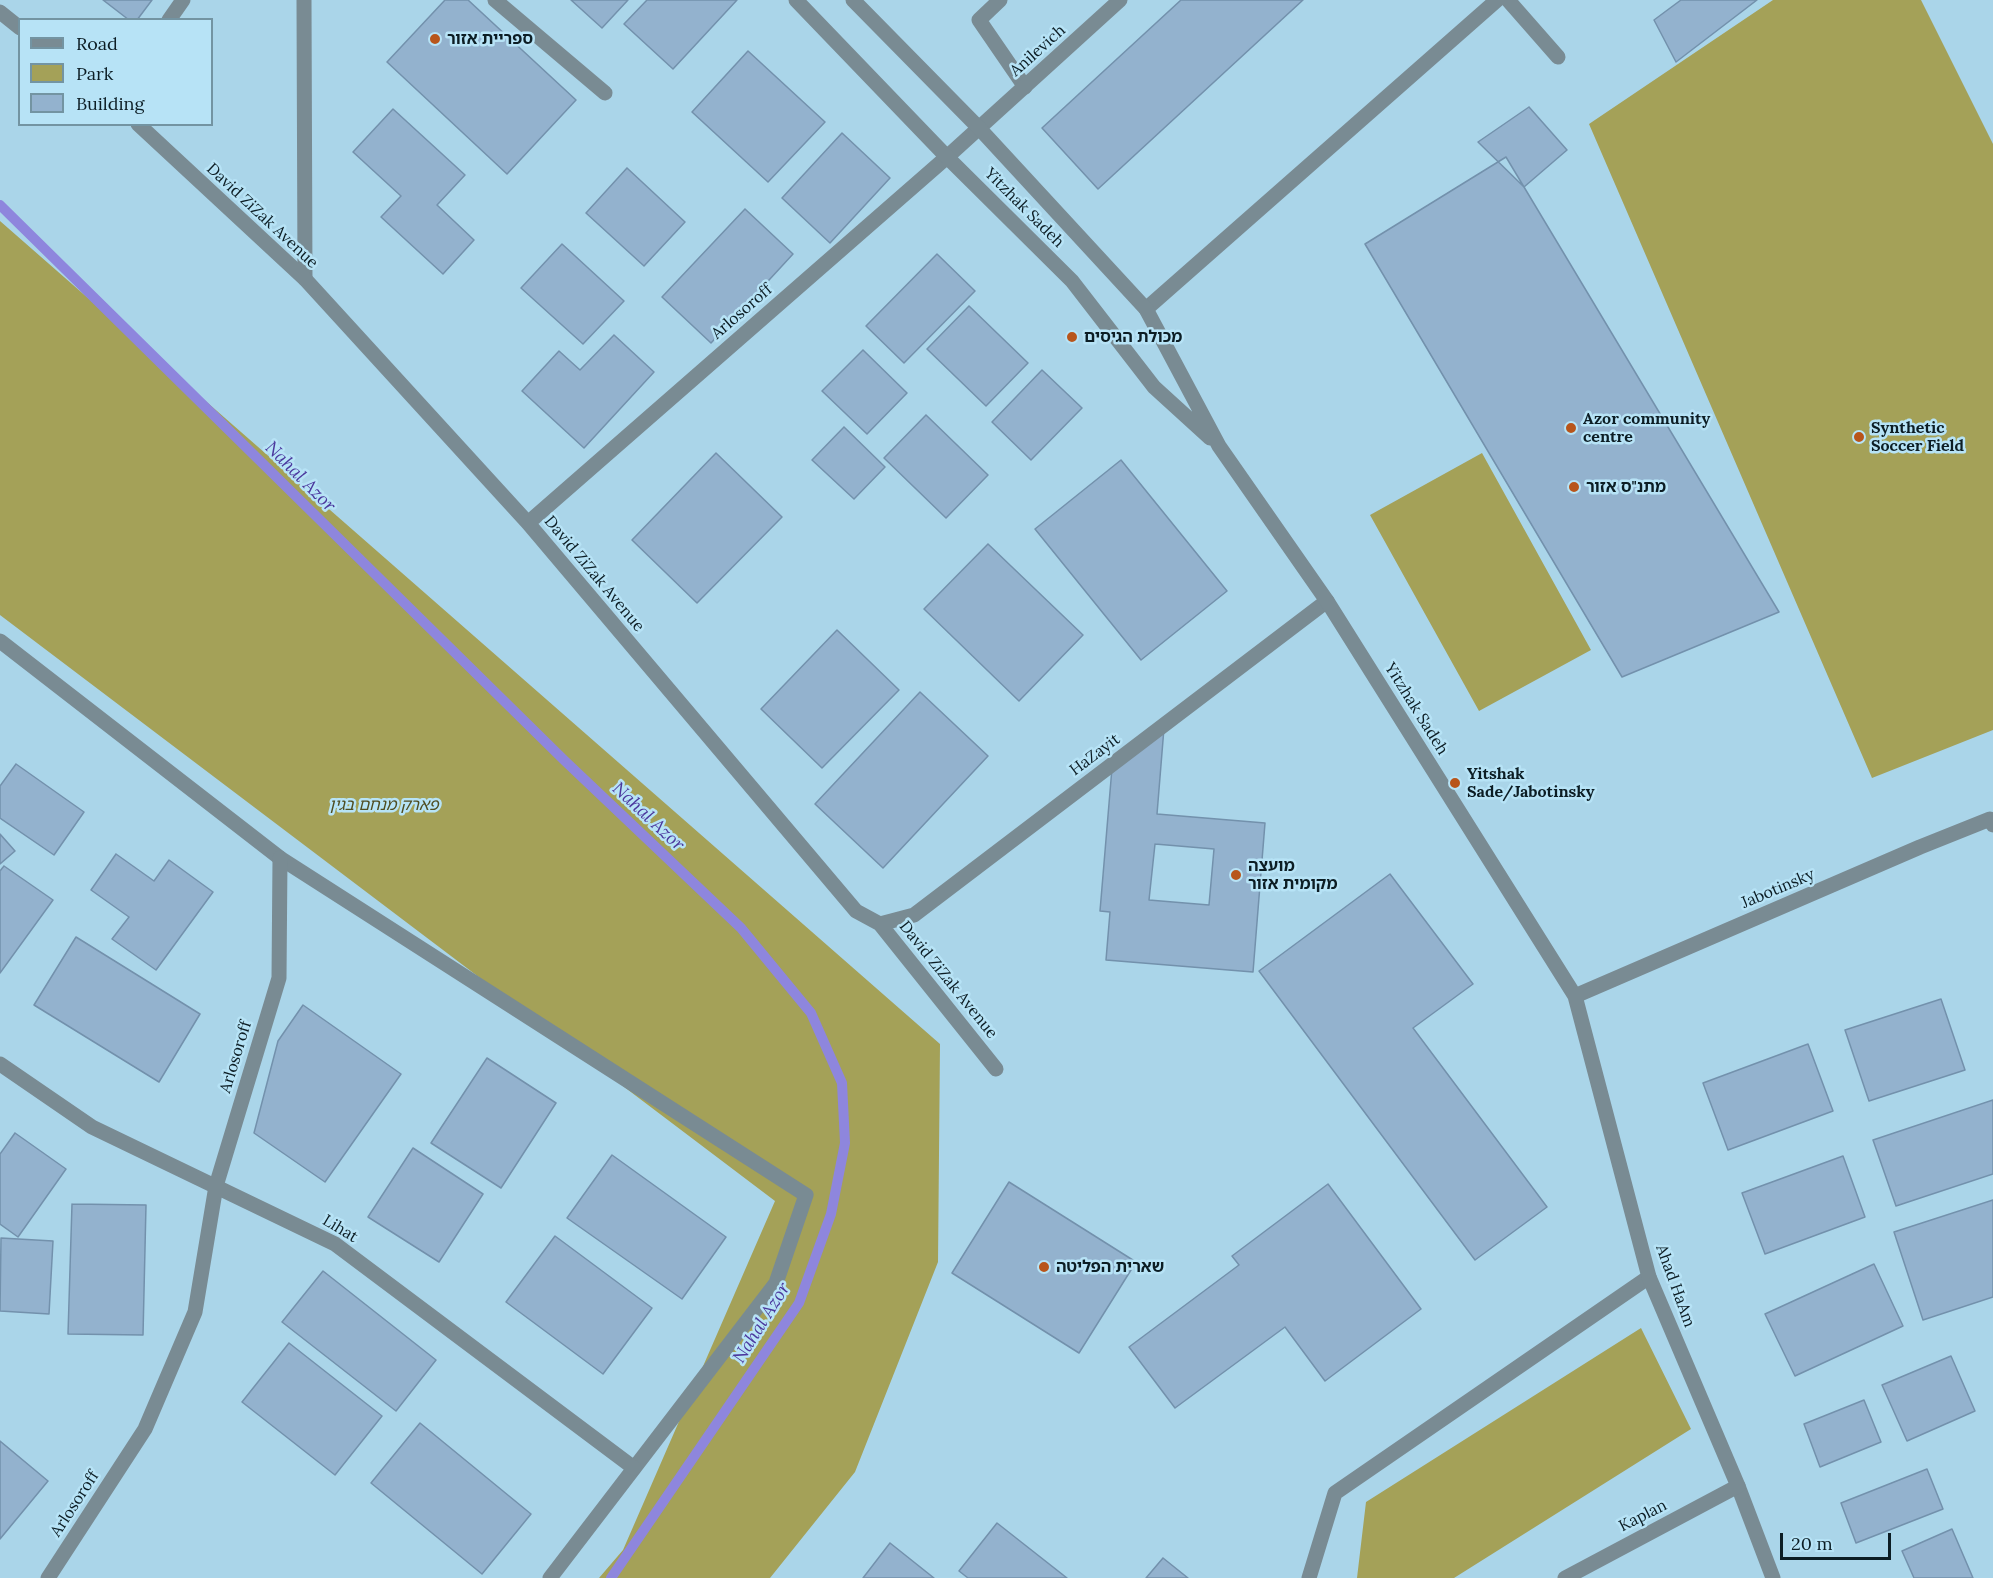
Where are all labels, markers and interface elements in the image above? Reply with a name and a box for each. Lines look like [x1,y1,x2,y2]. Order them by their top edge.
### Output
legend [18,18,213,126]
street label: Anilevich [1006,21,1070,81]
place label: ספריית אזור [447,29,533,49]
text: Road [76,32,118,55]
marker: ספריית אזור [428,32,442,46]
text: Park [76,62,113,85]
text: Building [76,92,144,115]
street label: David ZiZak Avenue [202,159,322,273]
street label: Yitzhak Sadeh [980,164,1068,252]
street label: Arlosoroff [708,280,776,344]
place label: מכולת הגיסים [1084,327,1182,347]
marker: מכולת הגיסים [1065,330,1079,344]
place label: Azor community centre [1583,409,1710,447]
place label: Synthetic Soccer Field [1871,418,1964,456]
marker: Azor community centre [1564,421,1578,435]
marker: Synthetic Soccer Field [1852,430,1866,444]
water label: Nahal Azor [260,437,340,517]
place label: מתנ"ס אזור [1586,477,1666,497]
marker: מתנ"ס אזור [1567,480,1581,494]
street label: David ZiZak Avenue [540,512,648,636]
street label: Yitzhak Sadeh [1380,659,1452,759]
street label: HaZayit [1066,730,1124,780]
place label: Yitshak Sade/Jabotinsky [1467,764,1595,802]
marker: Yitshak Sade/Jabotinsky [1448,776,1462,790]
water label: Nahal Azor [607,778,689,856]
park label: פארק מנחם בגין [329,795,439,815]
place label: מועצה מקומית אזור [1248,856,1338,894]
street label: Jabotinsky [1739,865,1817,913]
marker: מועצה מקומית אזור [1229,868,1243,882]
street label: David ZiZak Avenue [895,917,1001,1043]
street label: Arlosoroff [216,1019,256,1095]
street label: Lihat [319,1211,361,1247]
street label: Ahad HaAm [1651,1242,1699,1330]
place label: שארית הפליטה [1056,1257,1164,1277]
marker: שארית הפליטה [1037,1260,1051,1274]
water label: Nahal Azor [729,1279,795,1367]
street label: Arlosoroff [47,1468,103,1540]
street label: Kaplan [1616,1496,1670,1536]
scale bar [1783,1521,1894,1559]
text: 20 m [1791,1532,1833,1555]

